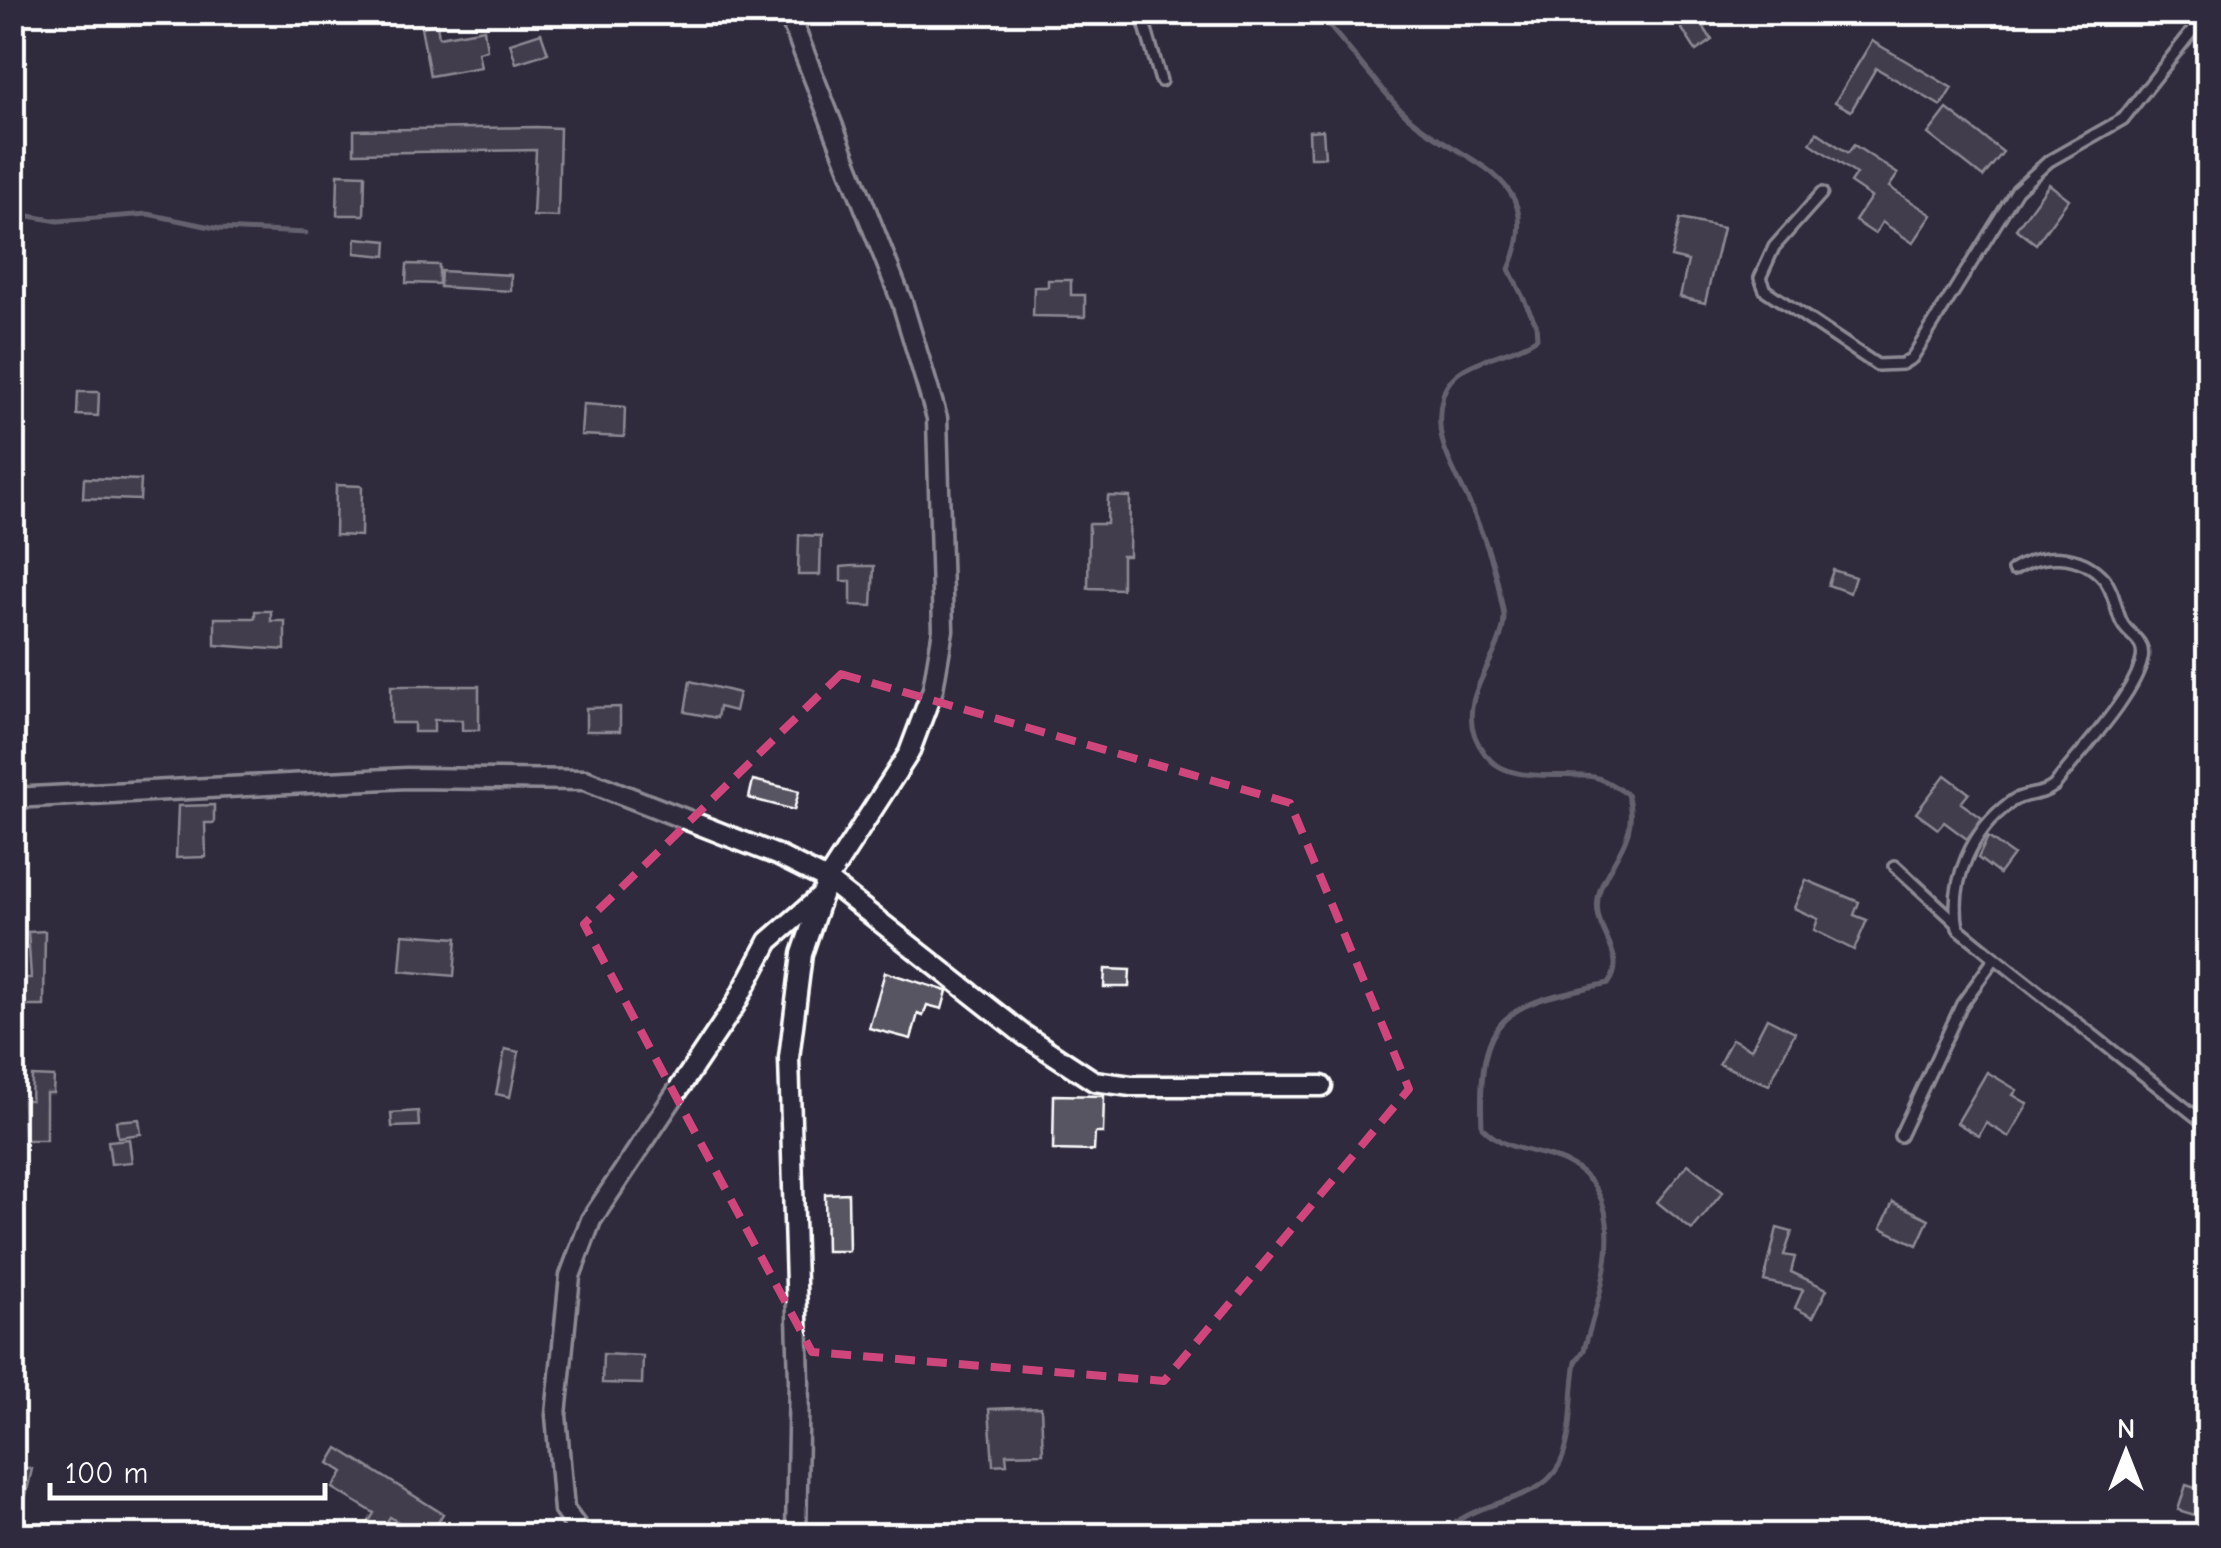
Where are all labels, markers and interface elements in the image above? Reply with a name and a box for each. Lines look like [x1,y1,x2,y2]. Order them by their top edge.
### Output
north arrow [2076,1403,2176,1503]
text: N [2117,1413,2135,1445]
scale bar [50,1438,325,1500]
text: 100 m [65,1456,148,1491]

